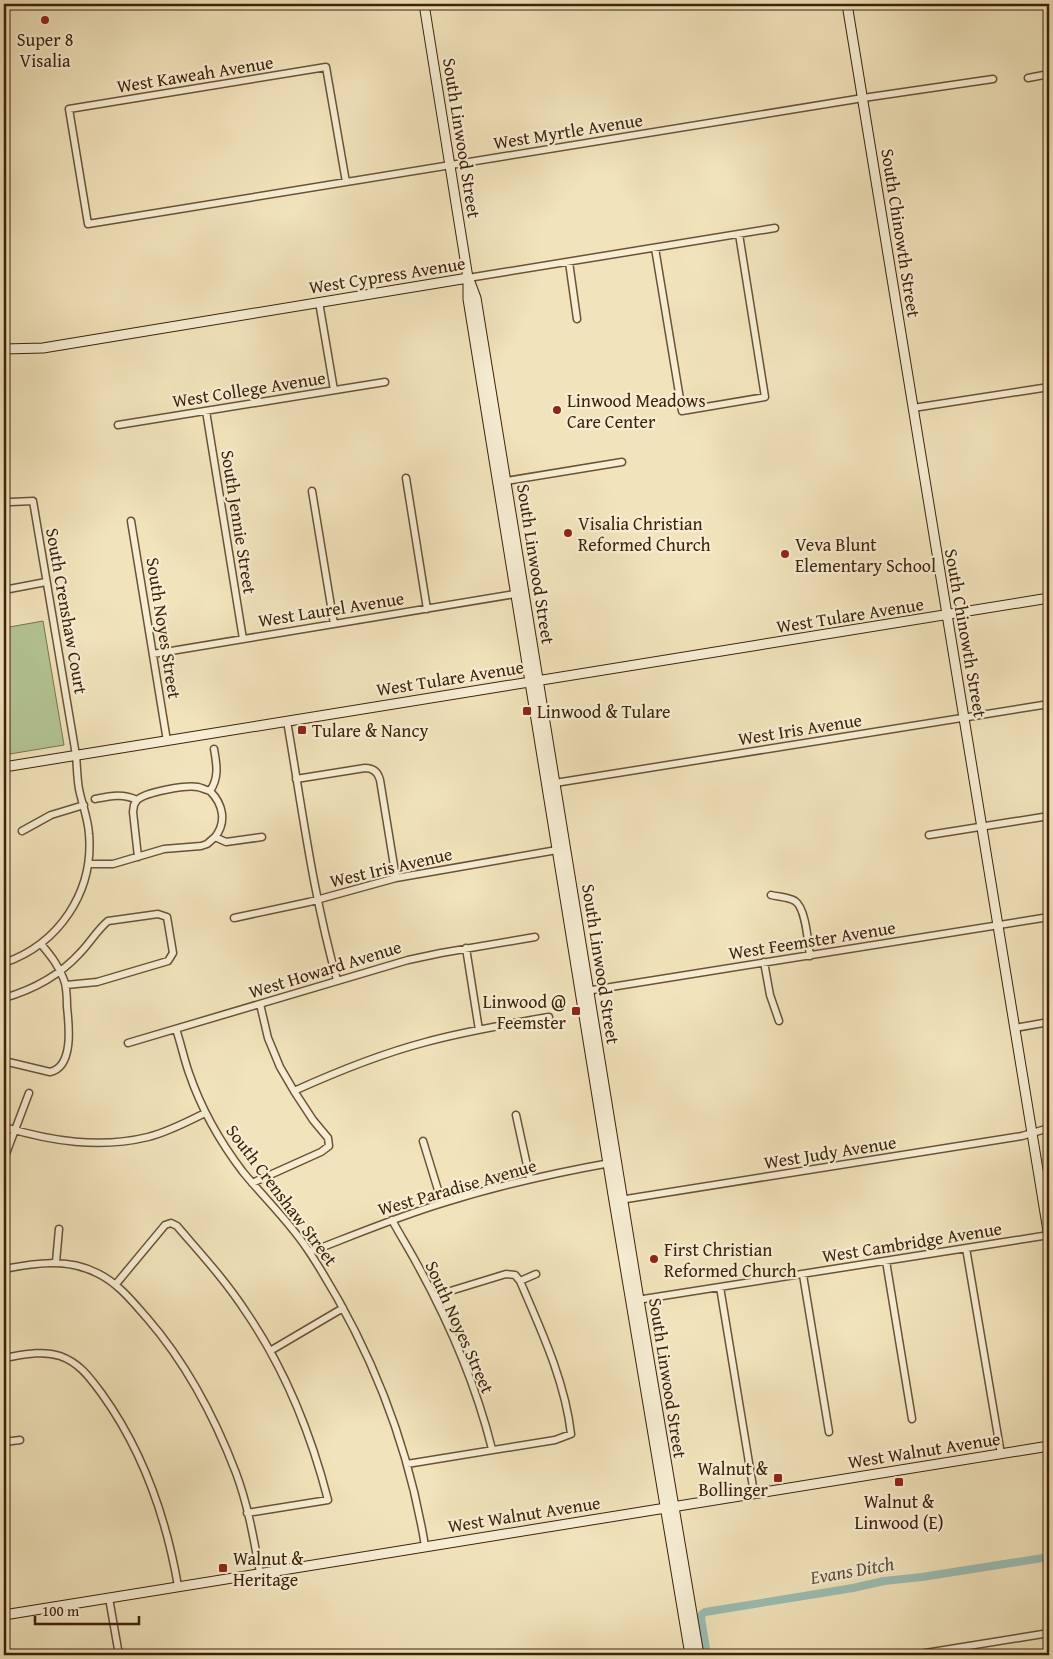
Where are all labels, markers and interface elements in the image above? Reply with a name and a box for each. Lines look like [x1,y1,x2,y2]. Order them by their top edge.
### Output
marker: Super 8 Visalia [39,14,51,26]
place label: Super 8 Visalia [17,26,73,74]
street label: West Kaweah Avenue [115,48,275,100]
street label: South Linwood Street [436,56,488,221]
street label: West Myrtle Avenue [491,106,645,156]
street label: South Chinowth Street [874,147,928,320]
street label: West Cypress Avenue [307,249,467,301]
street label: West College Avenue [170,364,328,414]
place label: Linwood Meadows Care Center [567,387,706,435]
marker: Linwood Meadows Care Center [551,404,563,416]
street label: South Jennie Street [214,448,264,597]
street label: South Linwood Street [510,482,562,647]
place label: Visalia Christian Reformed Church [578,510,711,558]
street label: South Crenshaw Court [39,526,95,697]
marker: Visalia Christian Reformed Church [562,527,574,539]
place label: Veva Blunt Elementary School [795,531,936,579]
street label: South Chinowth Street [938,547,994,720]
marker: Veva Blunt Elementary School [779,548,791,560]
street label: South Noyes Street [139,555,189,701]
street label: West Laurel Avenue [256,584,406,634]
street label: West Tulare Avenue [774,590,926,640]
street label: West Tulare Avenue [374,653,526,703]
place label: Linwood & Tulare [537,698,671,725]
marker: Linwood & Tulare [521,705,533,717]
street label: West Iris Avenue [736,706,864,752]
place label: Tulare & Nancy [312,717,428,744]
marker: Tulare & Nancy [296,724,308,736]
street label: West Iris Avenue [327,840,455,894]
street label: South Linwood Street [575,882,627,1047]
street label: West Feemster Avenue [727,913,897,967]
street label: West Howard Avenue [245,933,405,1005]
place label: Linwood @ Feemster [483,988,567,1036]
marker: Linwood @ Feemster [570,1005,582,1017]
street label: South Crenshaw Street [220,1118,345,1272]
street label: West Judy Avenue [762,1128,898,1176]
street label: West Paradise Avenue [374,1151,540,1223]
street label: West Cambridge Avenue [820,1214,1004,1270]
place label: First Christian Reformed Church [664,1236,797,1284]
marker: First Christian Reformed Church [648,1253,660,1265]
street label: South Noyes Street [419,1256,502,1398]
street label: South Linwood Street [642,1296,694,1461]
street label: West Walnut Avenue [846,1425,1002,1475]
place label: Walnut & Bollinger [698,1455,769,1503]
marker: Walnut & Bollinger [772,1472,784,1484]
marker: Walnut & Linwood (E) [893,1476,905,1488]
place label: Walnut & Linwood (E) [854,1488,944,1536]
street label: West Walnut Avenue [446,1489,602,1539]
place label: Walnut & Heritage [233,1545,304,1593]
water label: Evans Ditch [807,1549,897,1591]
marker: Walnut & Heritage [217,1562,229,1574]
scale bar [35,1594,139,1626]
text: 100 m [42,1600,80,1621]

